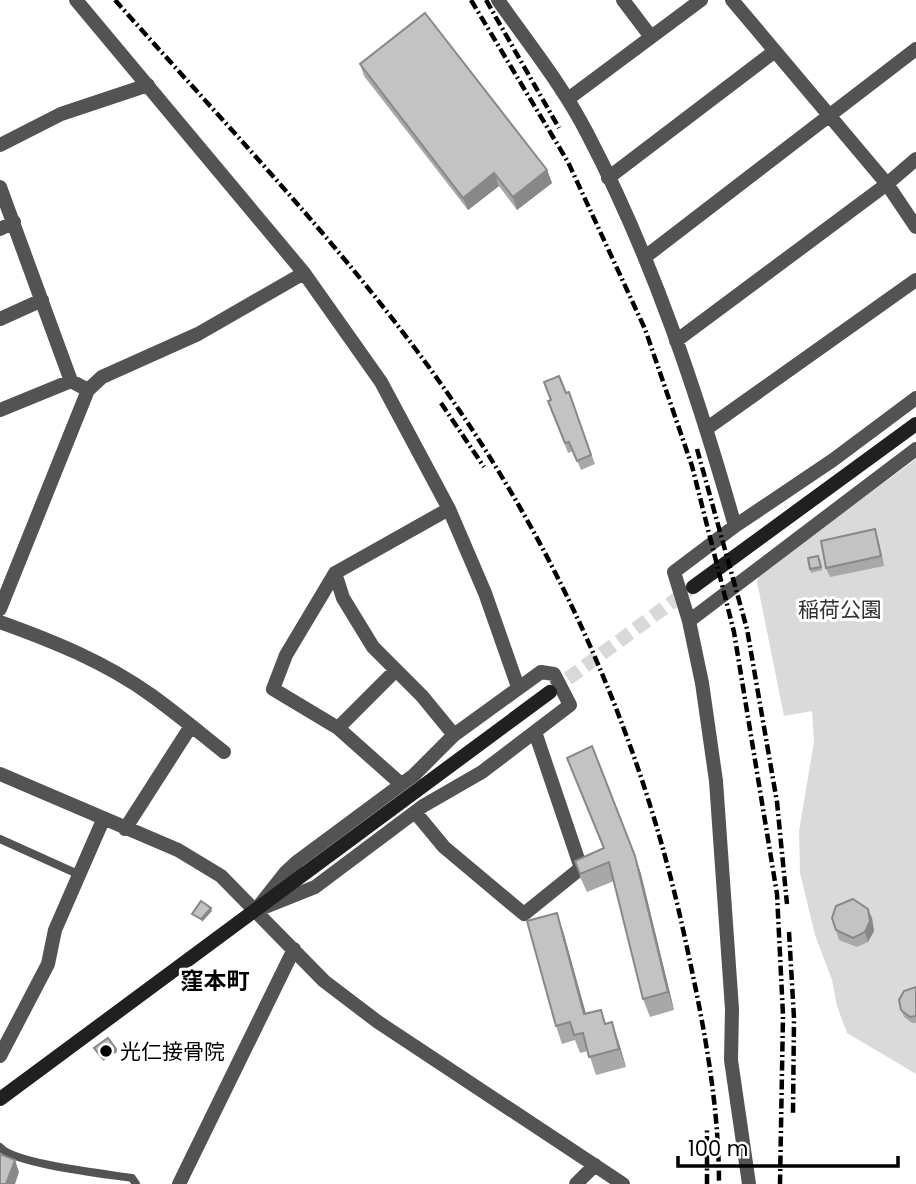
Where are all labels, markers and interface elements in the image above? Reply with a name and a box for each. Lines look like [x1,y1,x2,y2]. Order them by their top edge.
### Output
park label: 稲荷公園 [798,595,882,624]
district label: 窪本町 [181,965,250,997]
place label: 光仁接骨院 [120,1037,225,1066]
marker: 光仁接骨院 [98,1043,114,1059]
scale bar [678,1124,898,1168]
text: 100 m [688,1134,748,1163]

